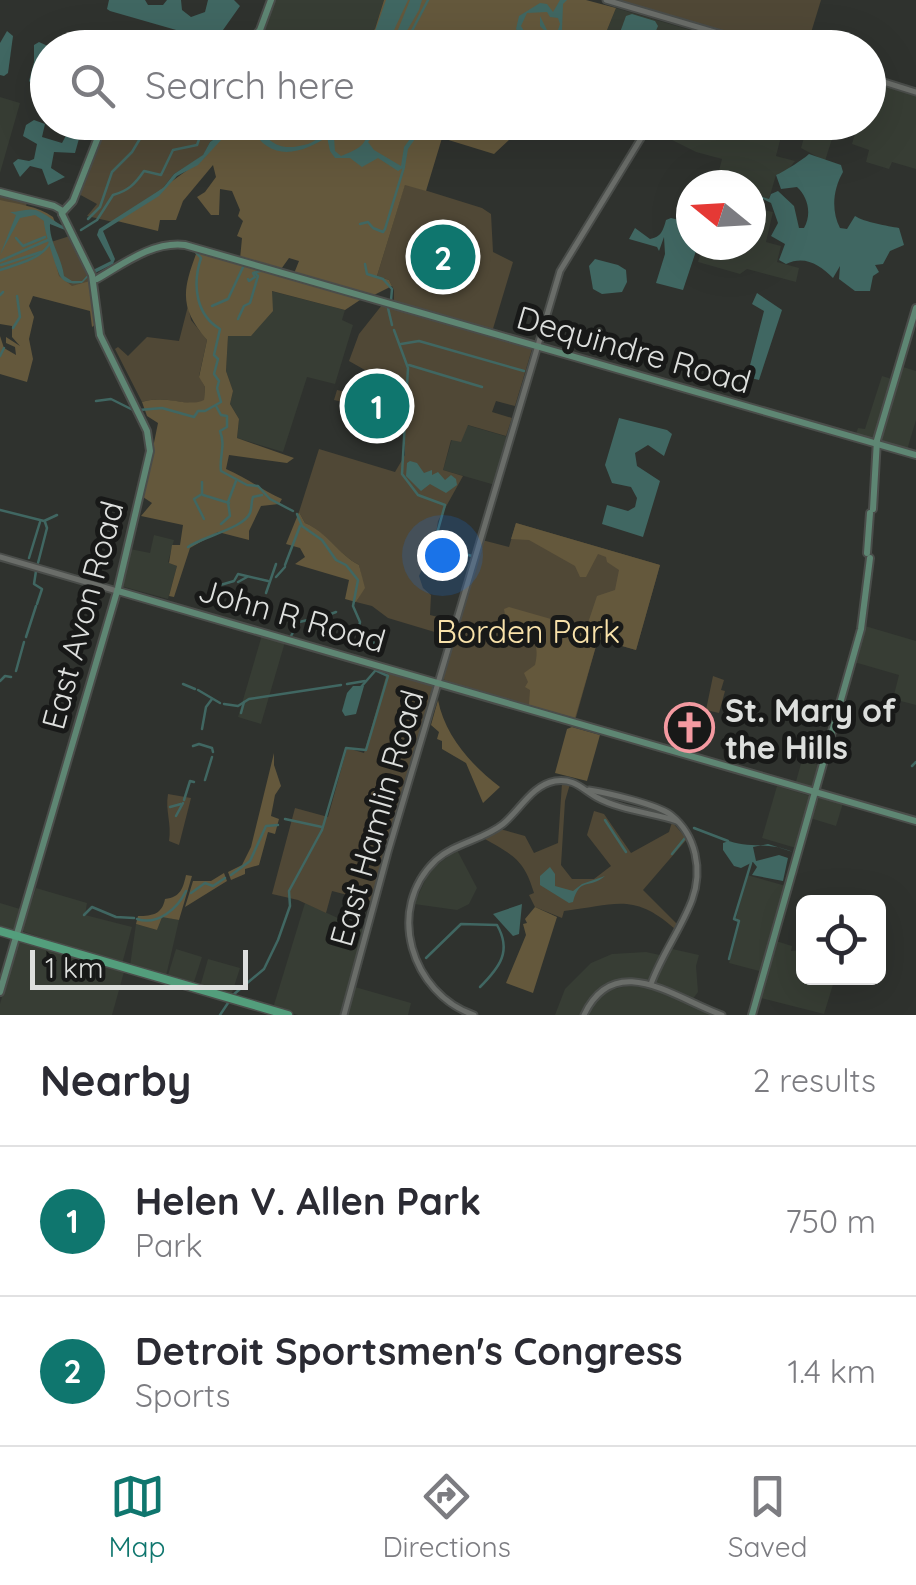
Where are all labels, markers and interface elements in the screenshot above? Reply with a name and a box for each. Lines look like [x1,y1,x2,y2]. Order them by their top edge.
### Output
search box [30,30,886,140]
icon: search [65,58,120,113]
text: Search here [145,61,355,109]
north arrow [676,170,766,260]
pin: 2 [410,220,476,294]
street label: Dequindre Road [512,296,756,402]
pin: 1 [344,368,410,444]
street label: East Avon Road [32,496,132,734]
your location [417,530,468,581]
street label: John R Road [194,569,390,661]
park label: Borden Park [436,611,620,651]
street label: East Hamlin Road [320,685,432,951]
place label: St. Mary of the Hills [725,690,896,767]
church icon: St. Mary of the Hills [664,702,716,754]
map controls [796,895,886,985]
button: locate [796,895,886,985]
scale bar [30,945,248,990]
text: 1 km [45,950,104,985]
text: Nearby [40,1054,191,1107]
text: 2 results [753,1060,876,1100]
text: Helen V. Allen Park [135,1177,481,1225]
text: 1 [66,1201,79,1241]
text: 750 m [785,1201,876,1241]
text: Park [135,1225,203,1265]
text: Detroit Sportsmen's Congress [135,1327,683,1375]
text: 2 [63,1351,82,1391]
text: 1.4 km [787,1351,876,1391]
text: Sports [135,1375,231,1415]
tab: Map [108,1469,166,1564]
tab: Directions [382,1469,511,1564]
tab: Saved [728,1469,808,1564]

